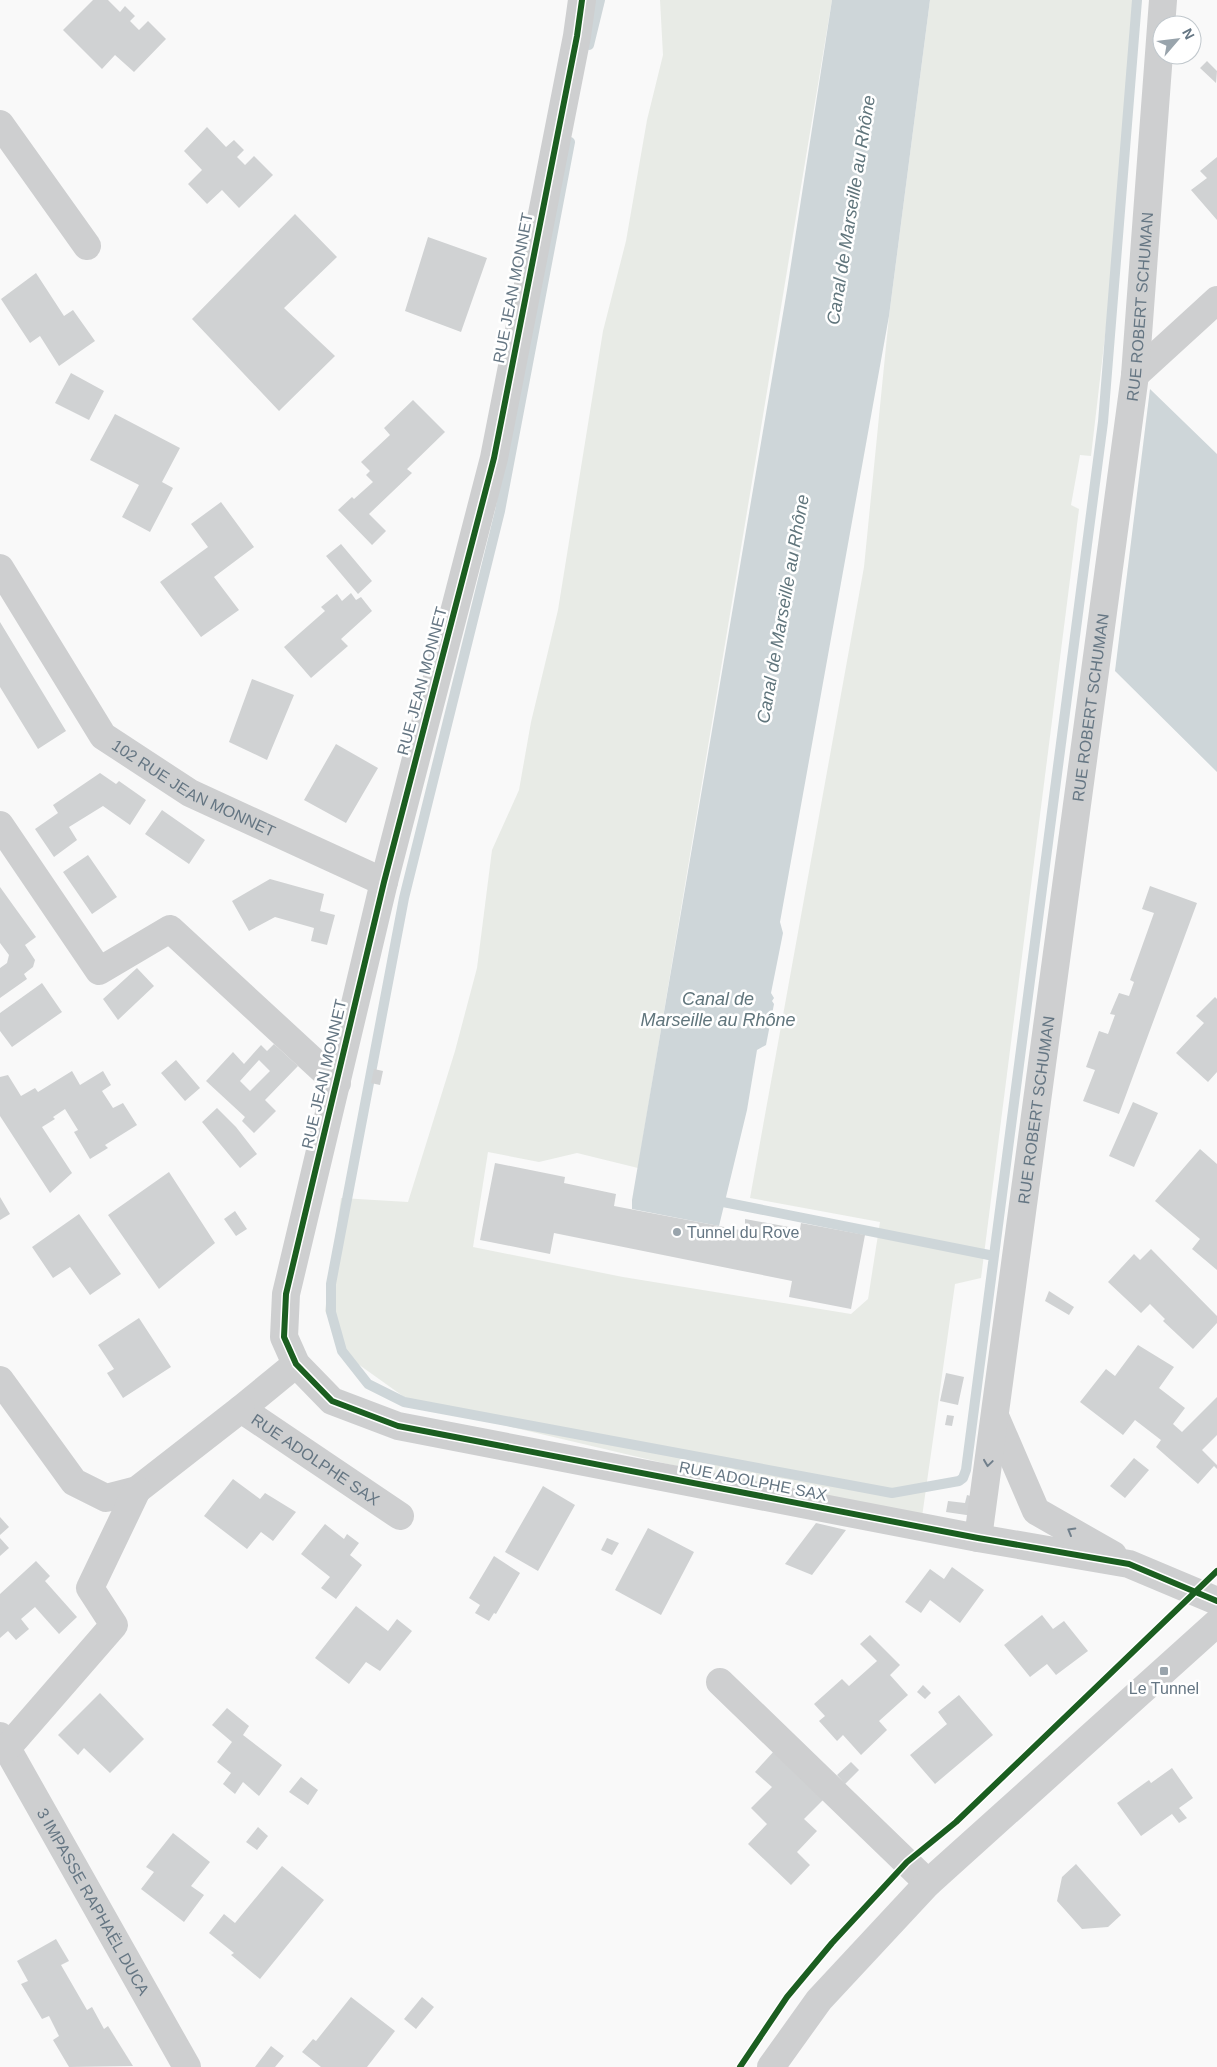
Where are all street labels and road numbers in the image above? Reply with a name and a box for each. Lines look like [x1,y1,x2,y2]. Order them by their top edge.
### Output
street label: RUE JEAN MONNET [490,211,536,365]
street label: RUE ROBERT SCHUMAN [1123,212,1156,402]
street label: RUE JEAN MONNET [394,605,450,757]
street label: RUE ROBERT SCHUMAN [1069,612,1111,803]
street label: 102 RUE JEAN MONNET [109,736,278,840]
street label: RUE JEAN MONNET [299,997,350,1150]
street label: RUE ROBERT SCHUMAN [1015,1015,1057,1205]
street label: RUE ADOLPHE SAX [249,1410,383,1508]
street label: RUE ADOLPHE SAX [678,1458,829,1504]
street label: 3 IMPASSE RAPHAËL DUCA [34,1805,153,1998]

